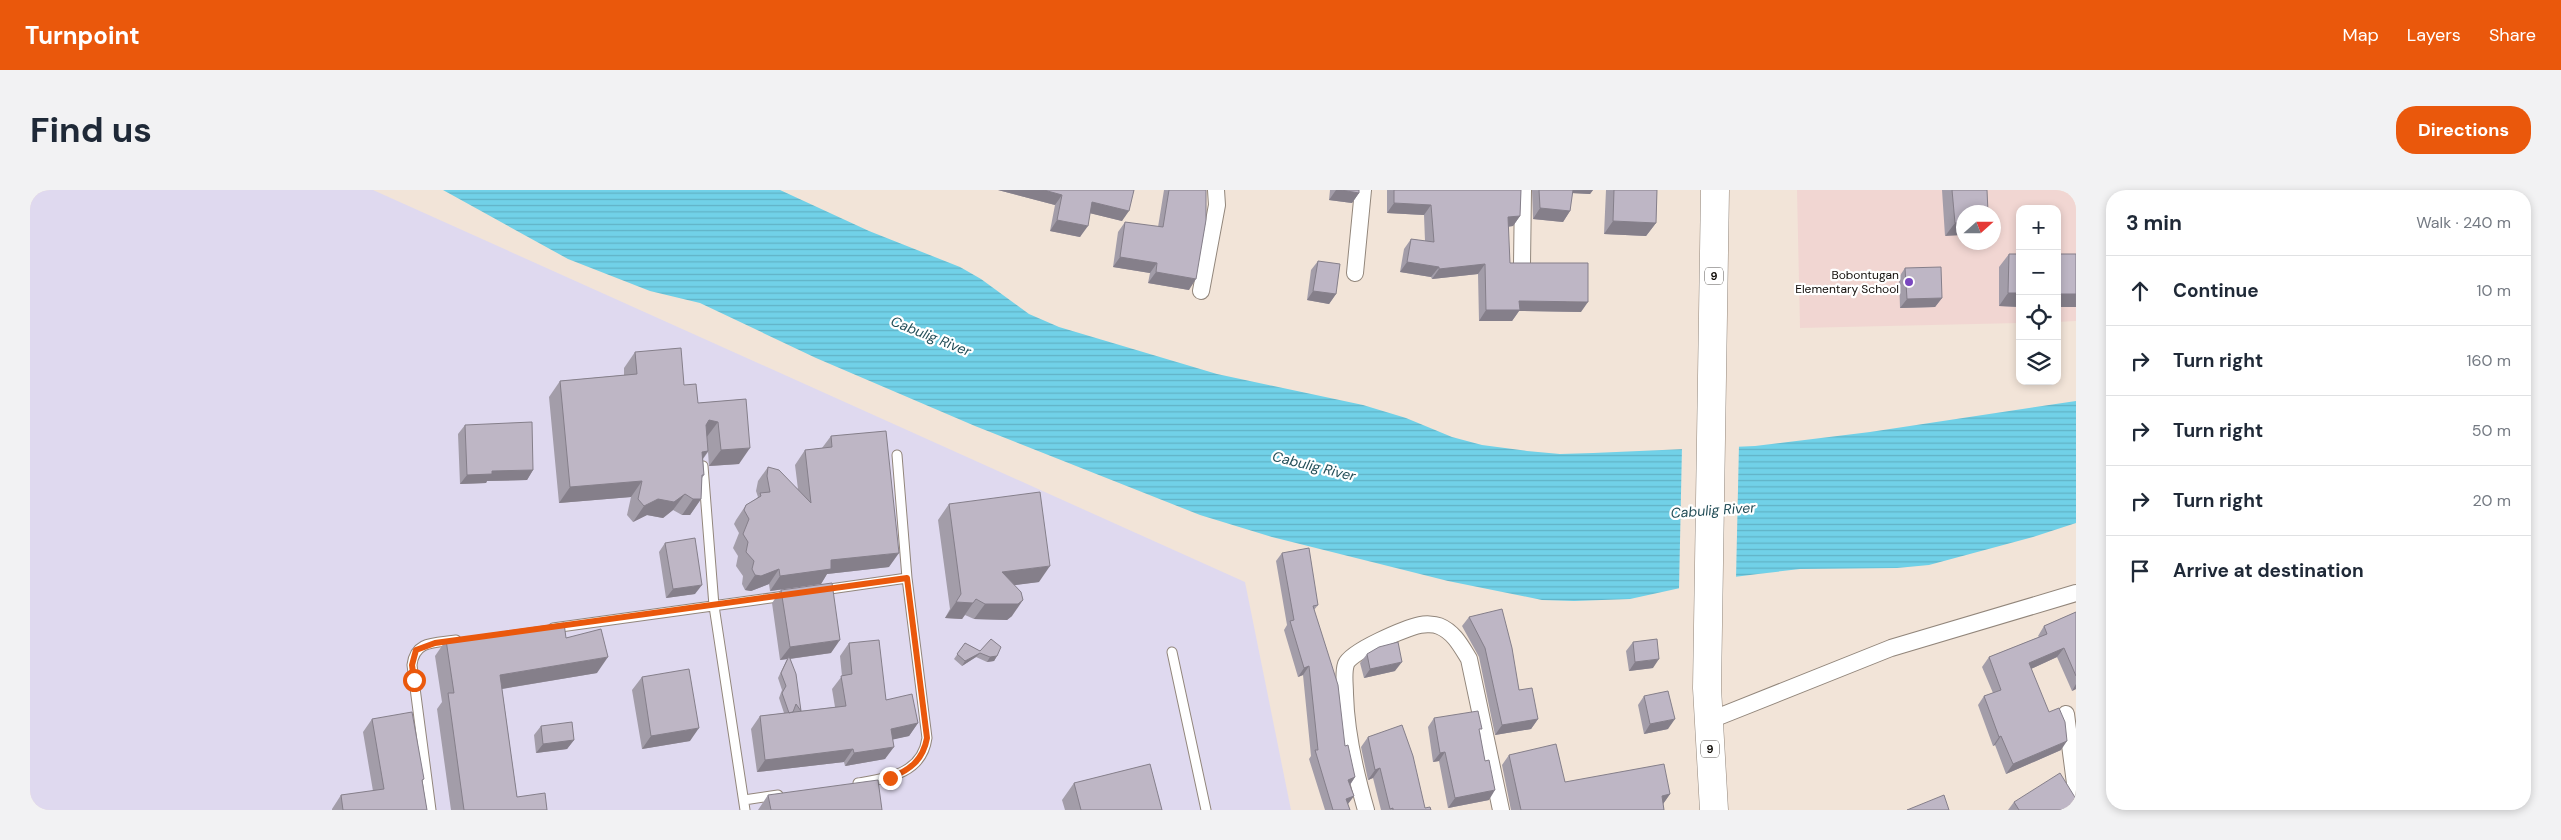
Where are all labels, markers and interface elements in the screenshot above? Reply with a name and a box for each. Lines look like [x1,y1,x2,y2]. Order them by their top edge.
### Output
text: Turnpoint [25,20,140,51]
text: Map [2343,23,2379,47]
text: Layers [2407,23,2461,47]
text: Share [2489,23,2536,47]
button: Directions [2396,106,2531,154]
text: Find us [30,107,152,153]
north arrow [1956,205,2001,250]
map controls [2016,205,2061,385]
button: + [2016,205,2061,250]
text: 3 min [2126,209,2182,237]
text: Walk · 240 m [2416,212,2511,233]
button: − [2016,250,2061,295]
place label: Bobontugan Elementary School [1795,267,1899,297]
road number: 9 [1705,268,1723,284]
marker: Bobontugan Elementary School [1903,276,1915,288]
icon: ahead [2126,277,2154,305]
text: Continue [2173,278,2259,303]
text: 10 m [2477,280,2511,301]
button: locate [2016,295,2061,340]
water label: Cabulig River [888,312,974,361]
button: layers [2016,340,2061,385]
icon: right [2126,347,2154,375]
text: Turn right [2173,348,2263,373]
text: 160 m [2467,350,2511,371]
icon: right [2126,417,2154,445]
text: Turn right [2173,418,2263,443]
text: 50 m [2472,420,2511,441]
water label: Cabulig River [1271,447,1358,485]
icon: right [2126,487,2154,515]
text: Turn right [2173,488,2263,513]
text: 20 m [2472,490,2511,511]
water label: Cabulig River [1670,498,1757,522]
icon: arrive [2126,557,2154,585]
text: Arrive at destination [2173,558,2364,583]
route start [403,669,426,692]
road number: 9 [1701,740,1719,758]
route end [879,767,902,790]

